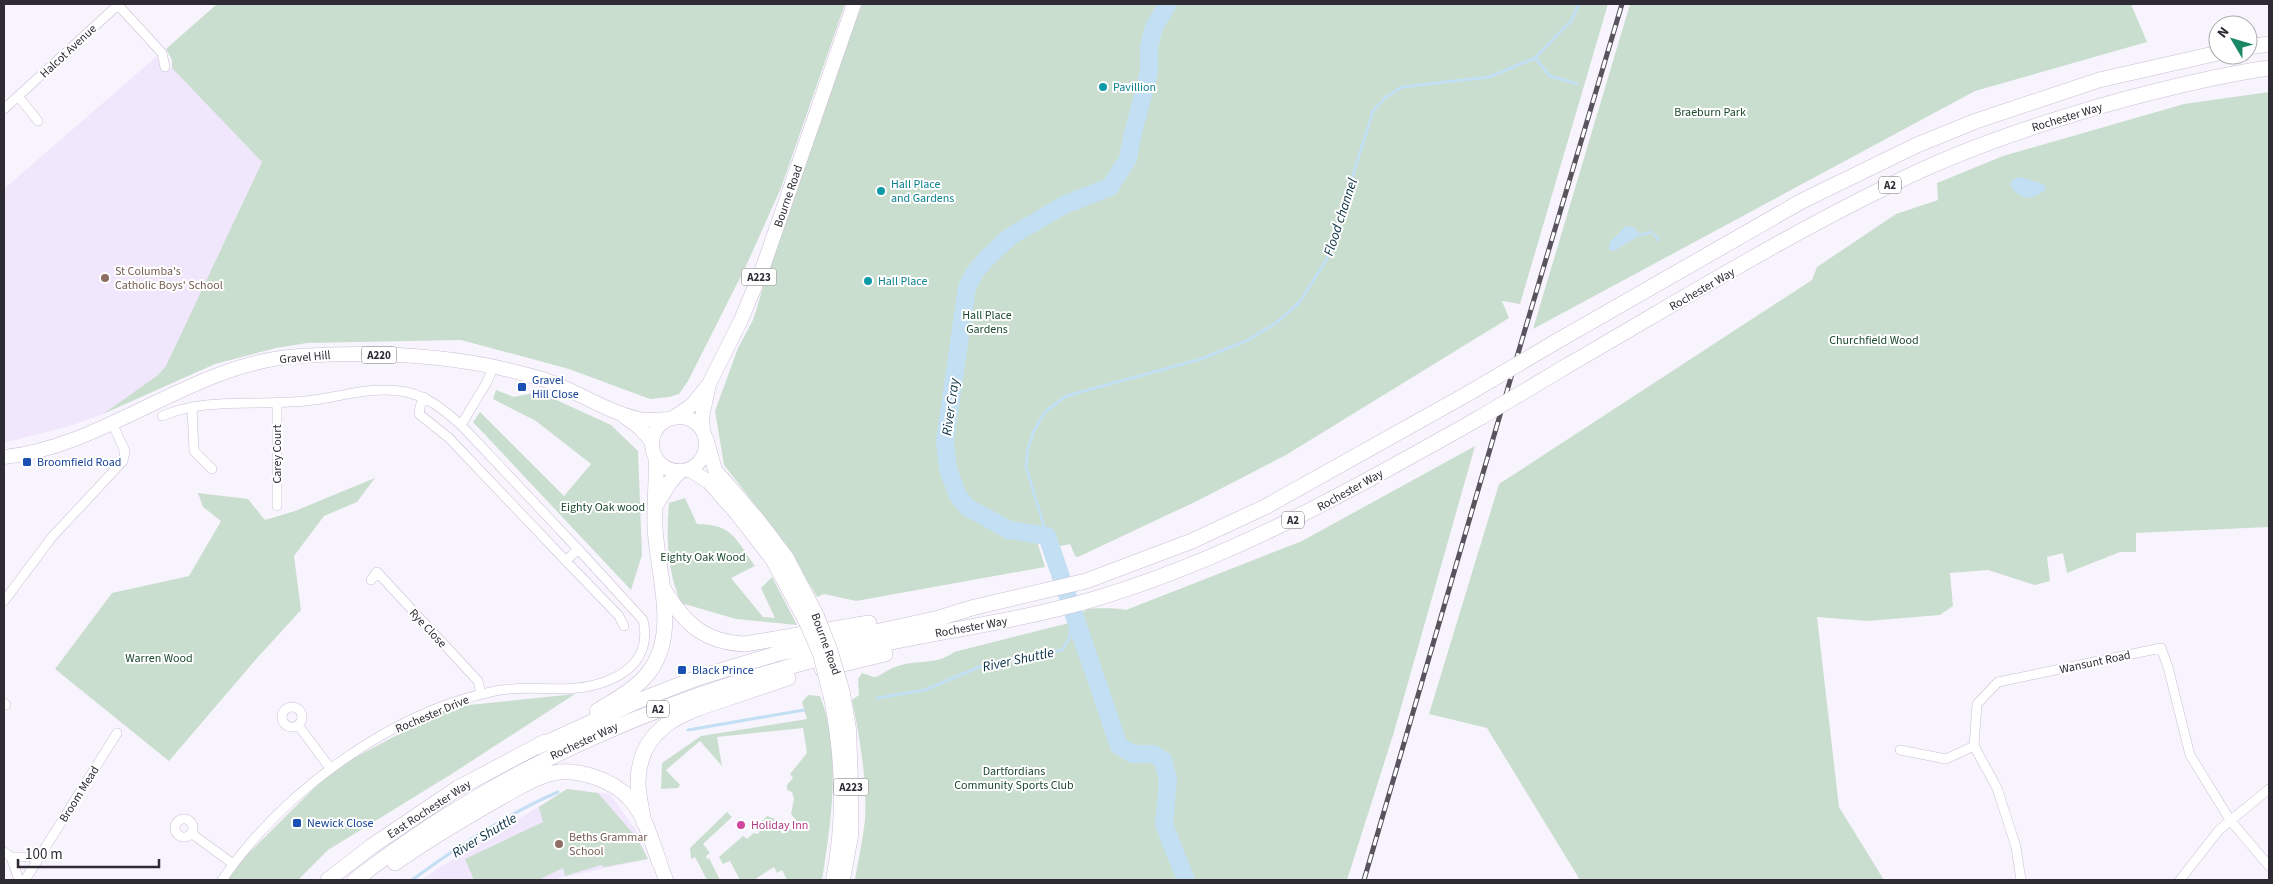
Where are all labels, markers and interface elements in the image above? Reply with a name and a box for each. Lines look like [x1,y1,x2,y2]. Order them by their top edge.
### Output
north arrow [2208,15,2258,65]
street label: Halcot Avenue [36,21,100,82]
text: N [2213,23,2234,42]
place label: Pavillion [1113,79,1156,96]
marker: Pavillion [1097,81,1109,93]
street label: Rochester Way [2030,99,2105,136]
park label: Braeburn Park [1674,104,1746,121]
street label: Bourne Road [770,163,807,230]
water label: Flood channel [1319,175,1363,259]
place label: Hall Place and Gardens [891,176,954,207]
road number: A2 [1879,176,1901,194]
marker: Hall Place and Gardens [875,185,887,197]
place label: St Columba's Catholic Boys' School [115,263,223,294]
street label: Rochester Way [1666,264,1739,315]
road number: A223 [742,268,776,286]
marker: St Columba's Catholic Boys' School [99,272,111,284]
place label: Hall Place [878,273,928,290]
marker: Hall Place [862,275,874,287]
park label: Hall Place Gardens [962,307,1012,338]
park label: Churchfield Wood [1829,332,1919,349]
road number: A220 [362,346,396,364]
street label: Gravel Hill [279,347,331,368]
place label: Gravel Hill Close [532,372,579,403]
water label: River Cray [937,376,965,437]
marker: Gravel Hill Close [516,381,528,393]
street label: Carey Court [269,424,286,484]
place label: Broomfield Road [37,454,121,471]
marker: Broomfield Road [21,456,33,468]
street label: Rochester Way [1314,465,1387,516]
park label: Eighty Oak wood [561,499,645,516]
road number: A2 [1282,512,1304,528]
park label: Eighty Oak Wood [660,549,746,566]
street label: Rye Close [405,605,450,652]
street label: Bourne Road [806,611,845,678]
street label: Rochester Way [934,613,1009,642]
water label: River Shuttle [981,643,1056,677]
street label: Wansunt Road [2058,647,2132,678]
park label: Warren Wood [125,650,193,667]
place label: Black Prince [692,662,754,679]
marker: Black Prince [676,664,688,676]
street label: Rochester Drive [393,691,472,738]
road number: A2 [647,701,669,718]
street label: Rochester Way [547,718,621,765]
street label: Broom Mead [55,763,104,826]
park label: Dartfordians Community Sports Club [954,763,1074,794]
street label: East Rochester Way [384,776,475,843]
road number: A223 [834,779,868,796]
water label: River Shuttle [448,808,521,863]
place label: Newick Close [307,815,374,832]
marker: Newick Close [291,817,303,829]
place label: Holiday Inn [751,817,808,834]
marker: Holiday Inn [735,819,747,831]
place label: Beths Grammar School [569,829,648,860]
scale bar [18,836,159,868]
marker: Beths Grammar School [553,838,565,850]
text: 100 m [25,844,63,865]

